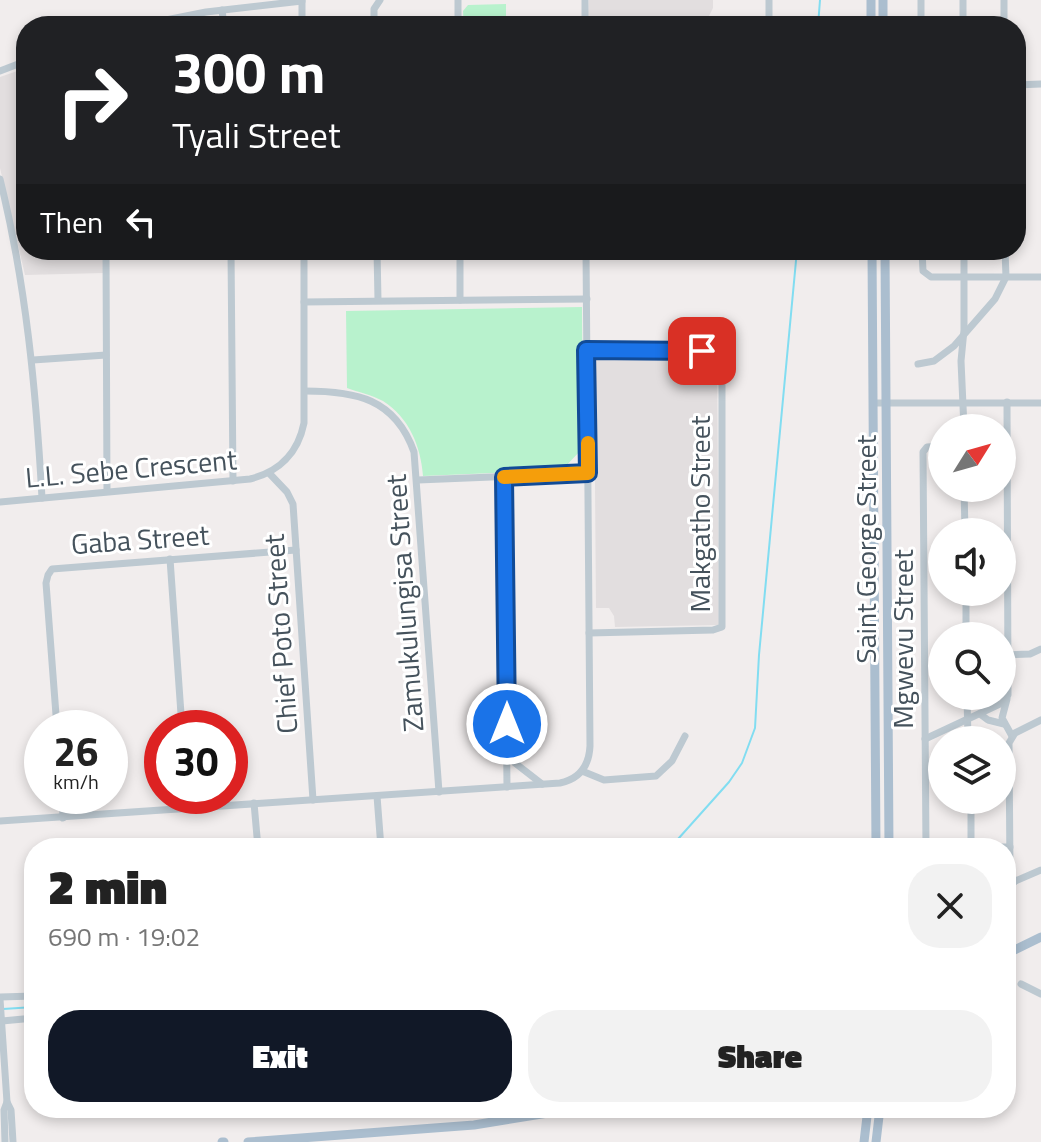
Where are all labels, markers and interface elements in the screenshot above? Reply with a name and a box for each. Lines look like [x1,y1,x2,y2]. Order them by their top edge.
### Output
text: 300 m [172,30,325,115]
icon: right [40,48,144,152]
text: Tyali Street [172,107,341,162]
text: Then [40,199,103,245]
icon: left [119,200,163,244]
pin [668,317,736,385]
icon: arrive [680,329,724,373]
north arrow [928,414,1016,502]
map controls [928,414,1016,814]
street label: Makgatho Street [678,415,721,613]
street label: Saint George Street [844,434,887,663]
street label: L.L. Sebe Crescent [23,437,239,499]
street label: Zamukulungisa Street [374,473,434,733]
street label: Gaba Street [69,513,211,565]
button: sound [928,518,1016,606]
street label: Chief Poto Street [252,533,308,735]
street label: Mgwevu Street [881,549,924,729]
button: search [928,622,1016,710]
position arrow [465,682,549,766]
speed limit sign: 30 [144,710,248,814]
text: 26 [54,721,98,782]
button: layers [928,726,1016,814]
text: km/h [53,766,99,797]
text: 2 min [48,850,167,923]
button: close [908,864,992,948]
text: 690 m · 19:02 [48,917,200,956]
button: Exit [48,1010,512,1102]
button: Share [528,1010,992,1102]

